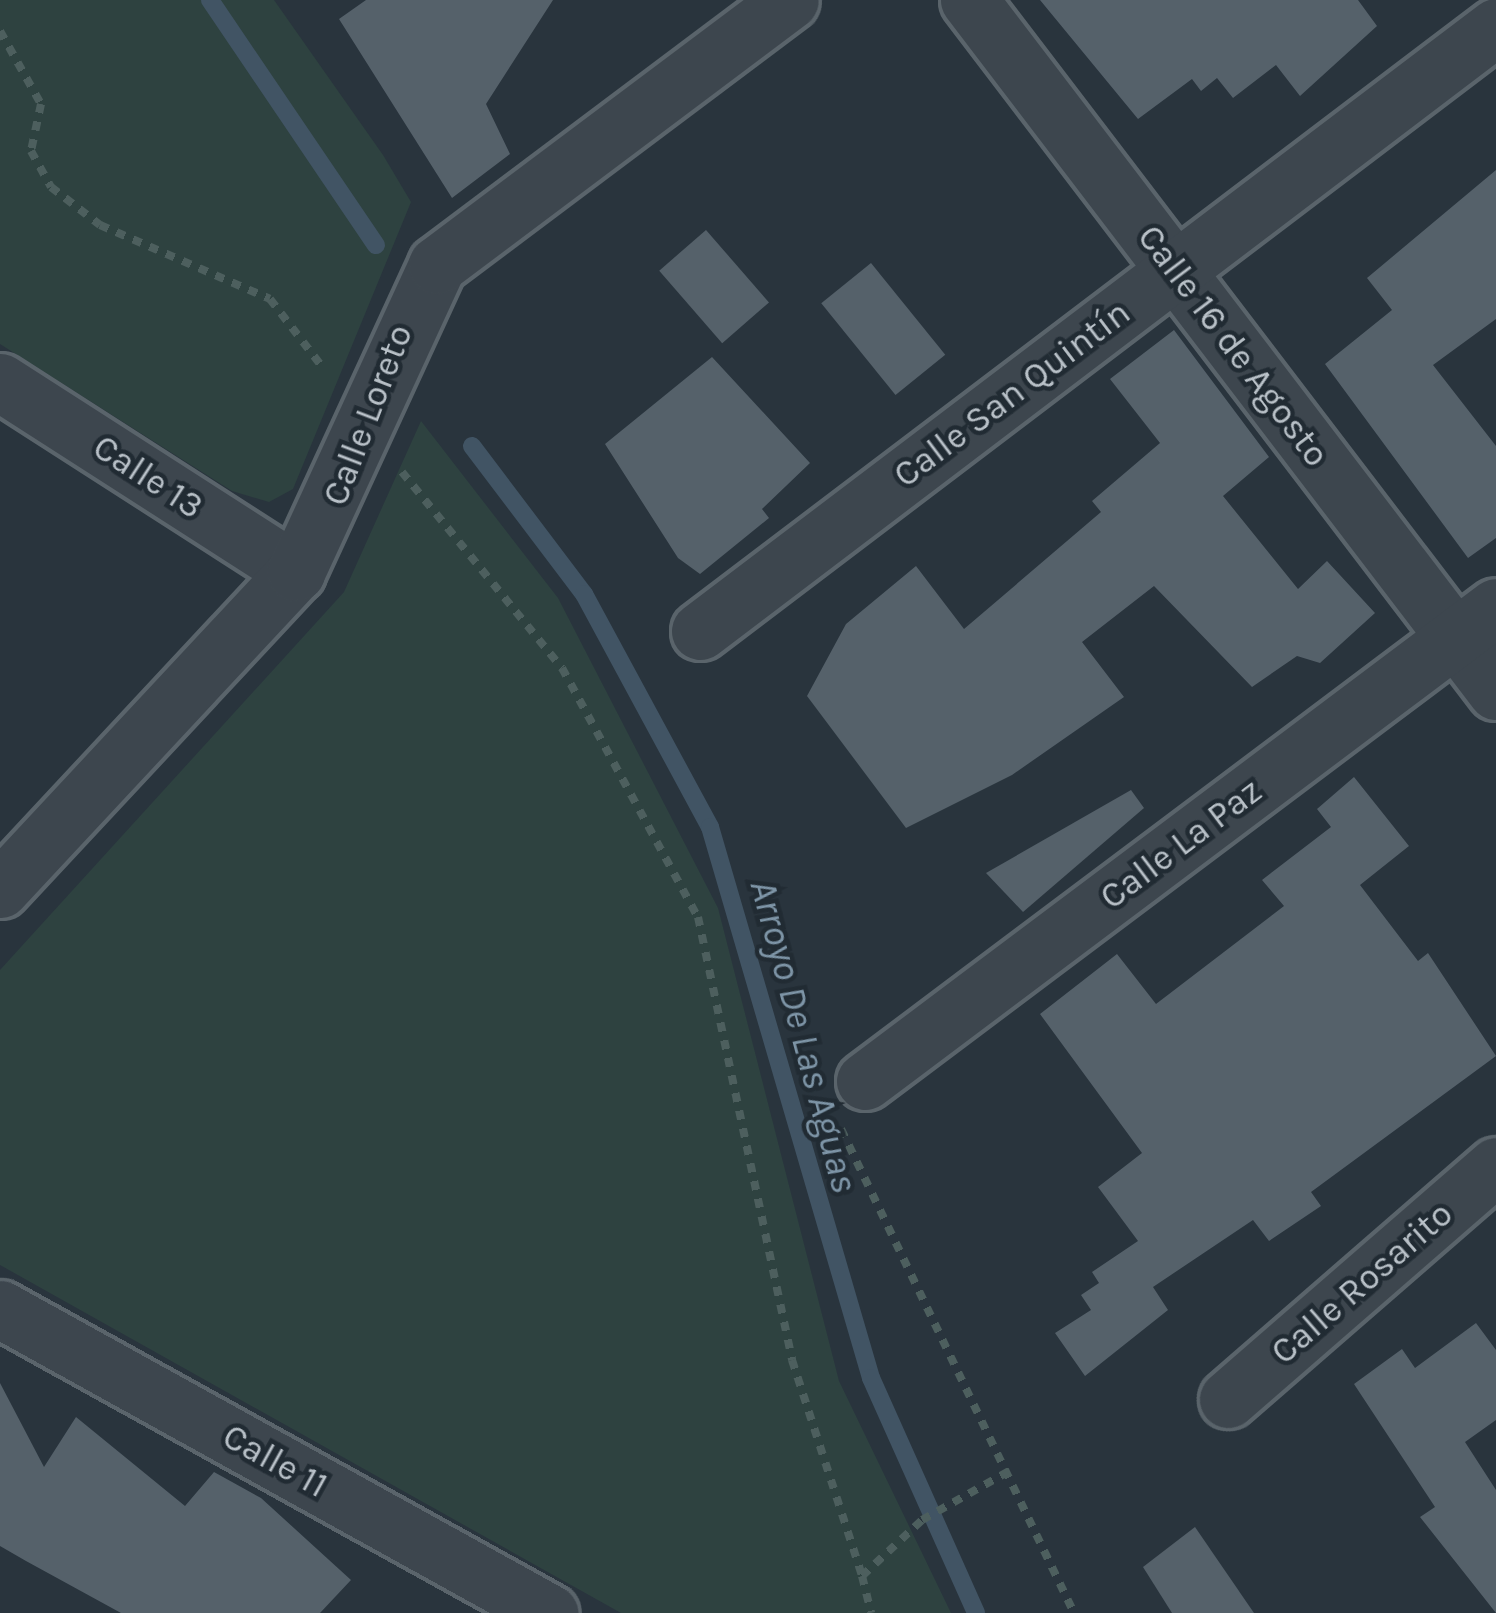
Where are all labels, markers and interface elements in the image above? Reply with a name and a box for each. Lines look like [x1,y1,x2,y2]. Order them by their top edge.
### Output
street label: Calle 16 de Agosto [1128,217,1338,475]
street label: Calle San Quintín [885,291,1139,497]
street label: Calle Loreto [314,318,422,512]
street label: Calle 13 [85,426,211,528]
street label: Calle La Paz [1092,769,1270,919]
water label: Arroyo De Las Aguas [740,874,868,1198]
street label: Calle Rosarito [1262,1192,1462,1374]
street label: Calle 11 [215,1415,335,1507]

